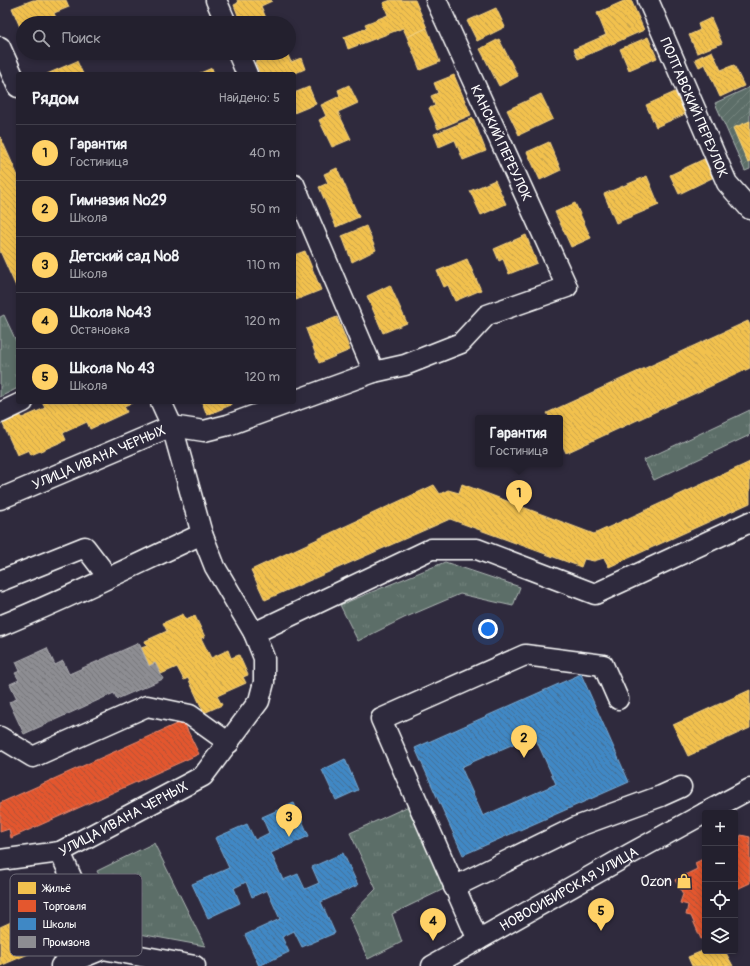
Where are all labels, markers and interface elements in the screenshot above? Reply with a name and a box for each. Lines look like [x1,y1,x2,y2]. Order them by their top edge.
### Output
search box [16,16,296,60]
icon: search [30,27,52,49]
text: Поиск [62,29,101,48]
street label: ПОЛТАВСКИЙ ПЕРЕУЛОК [657,35,732,180]
street label: КАНСКИЙ ПЕРЕУЛОК [467,82,535,204]
text: Рядом [32,88,79,109]
text: Найдено: 5 [218,90,280,106]
text: Гарантия [70,135,127,154]
text: 1 [42,145,48,161]
text: 40 m [249,145,280,161]
text: Гостиница [70,154,128,170]
text: Гимназия №29 [70,191,167,210]
text: 2 [41,201,49,217]
text: 50 m [250,201,280,217]
text: Школа [70,210,107,226]
text: Детский сад №8 [70,247,179,266]
text: 3 [41,257,49,273]
text: 110 m [247,257,280,273]
text: Школа [70,266,107,282]
text: Школа №43 [70,303,151,322]
text: 4 [41,313,49,329]
text: 120 m [244,313,280,329]
text: Остановка [70,322,130,338]
text: Школа № 43 [70,359,155,378]
text: 5 [41,369,49,385]
text: 120 m [244,369,280,385]
text: Школа [70,378,107,394]
popup [475,415,563,467]
street label: УЛИЦА ИВАНА ЧЕРНЫХ [29,421,168,493]
text: Гарантия [490,424,547,443]
text: Гостиница [490,443,548,459]
pin: 1 [506,480,532,513]
your location [478,619,498,639]
pin: 2 [511,725,537,758]
street label: УЛИЦА ИВАНА ЧЕРНЫХ [56,777,191,860]
pin: 3 [276,804,302,837]
map controls [702,810,738,954]
button: + [702,810,738,846]
street label: НОВОСИБИРСКАЯ УЛИЦА [496,843,641,935]
button: − [702,846,738,882]
shop icon: Ozon [675,872,693,890]
place label: Ozon [641,873,672,890]
legend [10,874,142,956]
text: Жильё [41,882,71,895]
button: locate [702,882,738,918]
pin: 5 [588,898,614,931]
text: Торговля [43,900,86,913]
pin: 4 [420,908,446,941]
text: Школы [43,918,76,931]
button: layers [702,918,738,954]
text: Промзона [43,936,90,949]

